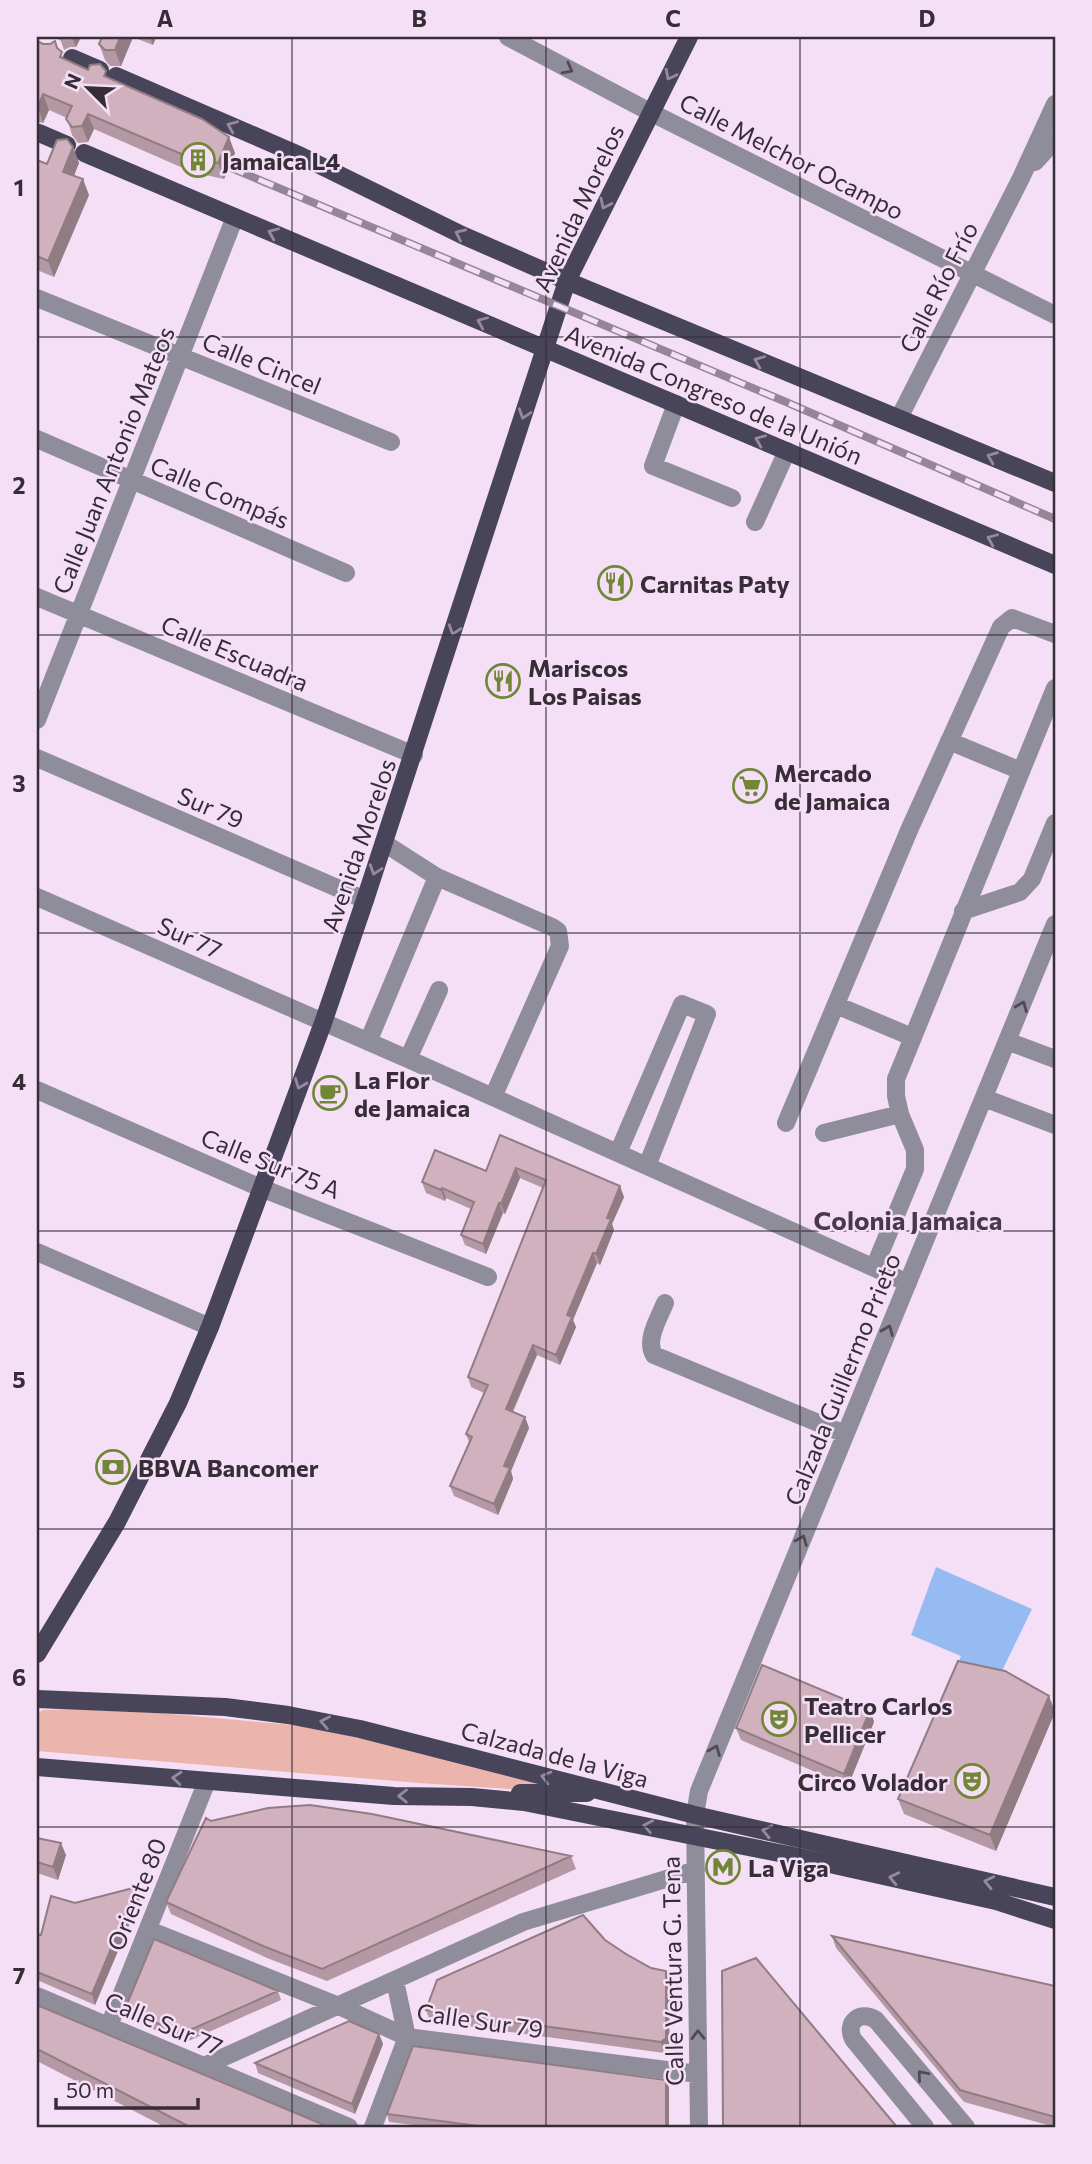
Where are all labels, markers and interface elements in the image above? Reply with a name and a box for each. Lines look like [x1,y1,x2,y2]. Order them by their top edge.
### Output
text: A [157,4,174,32]
text: B [411,4,427,32]
text: C [665,4,681,32]
text: D [919,4,936,32]
north arrow [52,52,122,122]
one-way arrow [561,60,573,74]
one-way arrow [664,68,678,80]
text: N [59,70,85,92]
street label: Calle Melchor Ocampo [675,87,909,225]
one-way arrow [227,120,239,134]
street label: Avenida Morelos [527,120,629,296]
building icon: Jamaica L4 [179,141,217,179]
place label: Jamaica L4 [222,146,340,175]
text: 1 [14,173,24,201]
one-way arrow [600,197,614,209]
street label: Calle Río Frío [893,217,983,357]
one-way arrow [268,228,280,242]
one-way arrow [455,228,467,242]
one-way arrow [477,316,490,330]
street label: Avenida Congreso de la Unión [561,318,867,470]
street label: Calle Juan Antonio Mateos [46,322,180,598]
street label: Calle Cincel [198,326,326,400]
one-way arrow [754,355,766,369]
one-way arrow [518,407,532,419]
one-way arrow [755,434,768,448]
street label: Calle Compás [146,450,294,534]
one-way arrow [987,451,1000,465]
text: 2 [12,471,26,499]
one-way arrow [987,533,1000,547]
restaurant icon: Carnitas Paty [596,564,634,602]
place label: Carnitas Paty [640,569,790,598]
street label: Calle Escuadra [157,609,313,697]
one-way arrow [448,624,462,636]
place label: Mariscos Los Paisas [528,653,642,710]
restaurant icon: Mariscos Los Paisas [484,662,522,700]
street label: Avenida Morelos [315,755,401,935]
place label: Mercado de Jamaica [774,758,890,815]
supermarket icon: Mercado de Jamaica [731,767,769,805]
text: 3 [12,769,26,797]
street label: Sur 79 [174,780,248,834]
one-way arrow [369,863,384,875]
street label: Sur 77 [153,910,227,964]
one-way arrow [1013,1001,1027,1013]
place label: La Flor de Jamaica [354,1065,470,1122]
text: 4 [12,1067,26,1095]
cafe icon: La Flor de Jamaica [311,1074,349,1112]
one-way arrow [294,1078,308,1090]
street label: Calle Sur 75 A [197,1122,345,1204]
district label: Colonia Jamaica [814,1204,1002,1235]
street label: Calzada Guillermo Prieto [778,1249,906,1509]
one-way arrow [880,1324,894,1336]
text: 5 [12,1365,26,1393]
bank icon: BBVA Bancomer [94,1448,132,1486]
place label: BBVA Bancomer [138,1453,319,1482]
one-way arrow [793,1535,807,1547]
text: 6 [12,1663,26,1691]
place label: Teatro Carlos Pellicer [804,1691,952,1748]
theatre icon: Teatro Carlos Pellicer [760,1700,798,1738]
one-way arrow [319,1715,331,1730]
street label: Calzada de la Viga [458,1715,652,1793]
one-way arrow [707,1745,721,1758]
theatre icon: Circo Volador [953,1762,991,1800]
place label: Circo Volador [798,1767,948,1796]
one-way arrow [171,1771,182,1786]
one-way arrow [540,1771,552,1785]
one-way arrow [398,1788,408,1804]
one-way arrow [642,1820,654,1835]
one-way arrow [761,1825,773,1840]
street label: Oriente 80 [100,1833,172,1955]
metro station icon: La Viga [704,1848,742,1886]
place label: La Viga [748,1853,829,1882]
street label: Calle Ventura G. Tena [655,1856,689,2086]
one-way arrow [889,1872,901,1887]
one-way arrow [983,1875,995,1890]
text: 7 [13,1961,25,1989]
street label: Calle Sur 77 [101,1985,227,2061]
street label: Calle Sur 79 [415,1997,545,2043]
one-way arrow [690,2029,705,2040]
scale bar [56,2066,198,2110]
one-way arrow [918,2070,930,2083]
text: 50 m [66,2077,114,2102]

